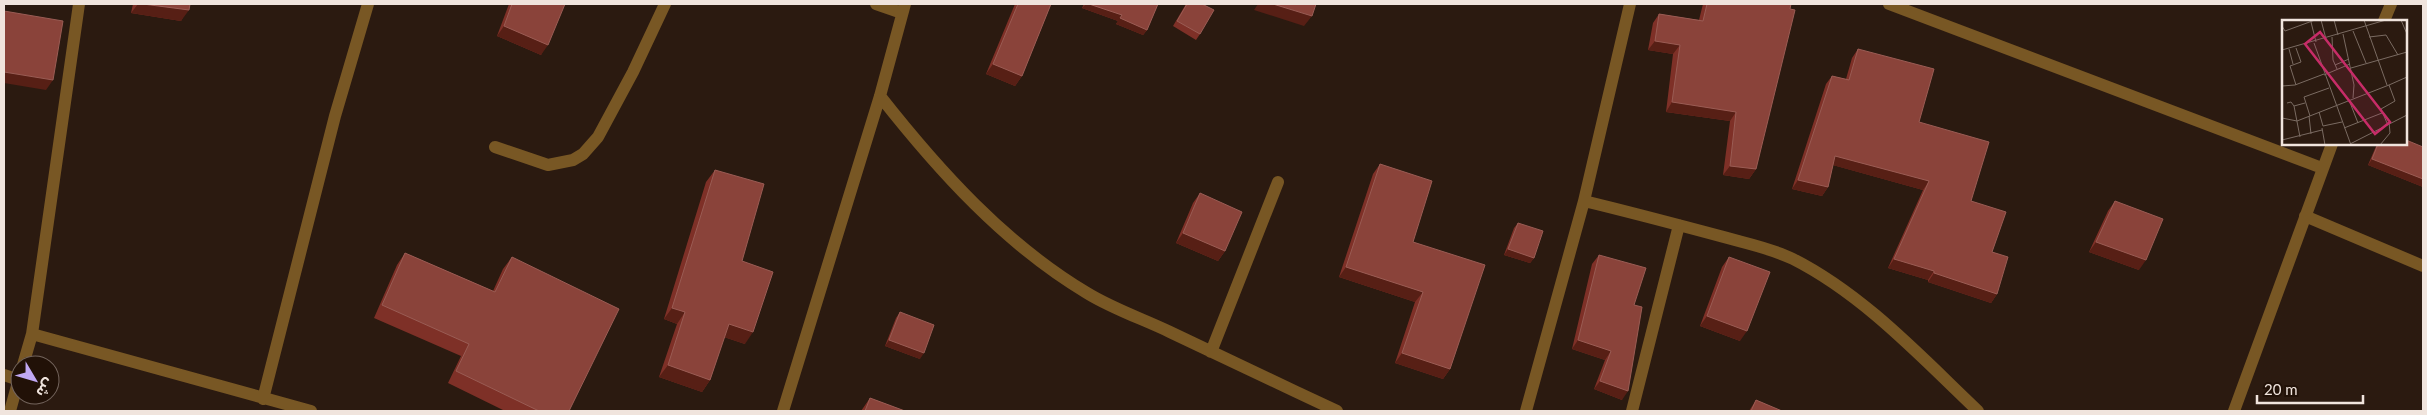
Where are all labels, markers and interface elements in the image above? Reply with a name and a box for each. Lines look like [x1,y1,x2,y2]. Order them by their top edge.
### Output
inset map [2282,20,2407,145]
north arrow [10,355,60,405]
scale bar [2257,372,2363,404]
text: ش [33,376,58,401]
text: 20 m [2264,380,2298,398]

